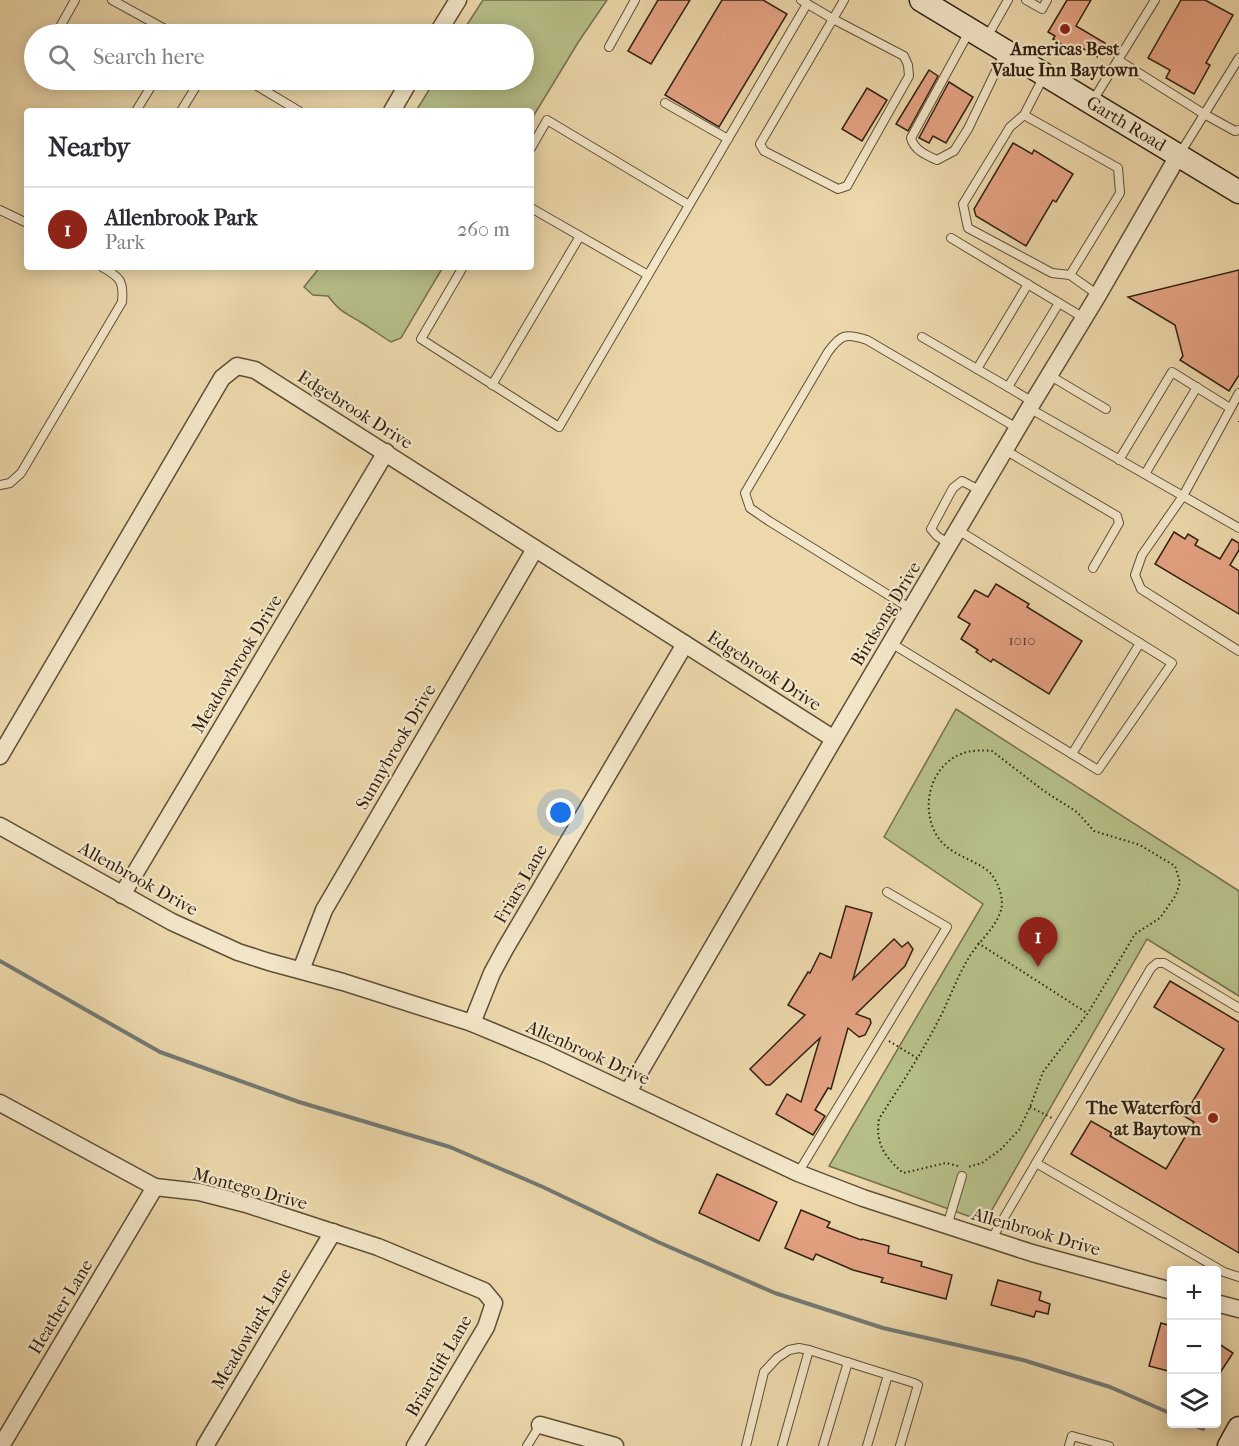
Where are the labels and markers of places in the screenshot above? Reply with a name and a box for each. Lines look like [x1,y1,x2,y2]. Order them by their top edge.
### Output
marker: Americas Best Value Inn Baytown [1058,22,1072,36]
place label: Americas Best Value Inn Baytown [991,39,1139,81]
pin: 1 [1018,918,1058,967]
place label: The Waterford at Baytown [1085,1098,1202,1140]
marker: The Waterford at Baytown [1206,1111,1220,1125]

